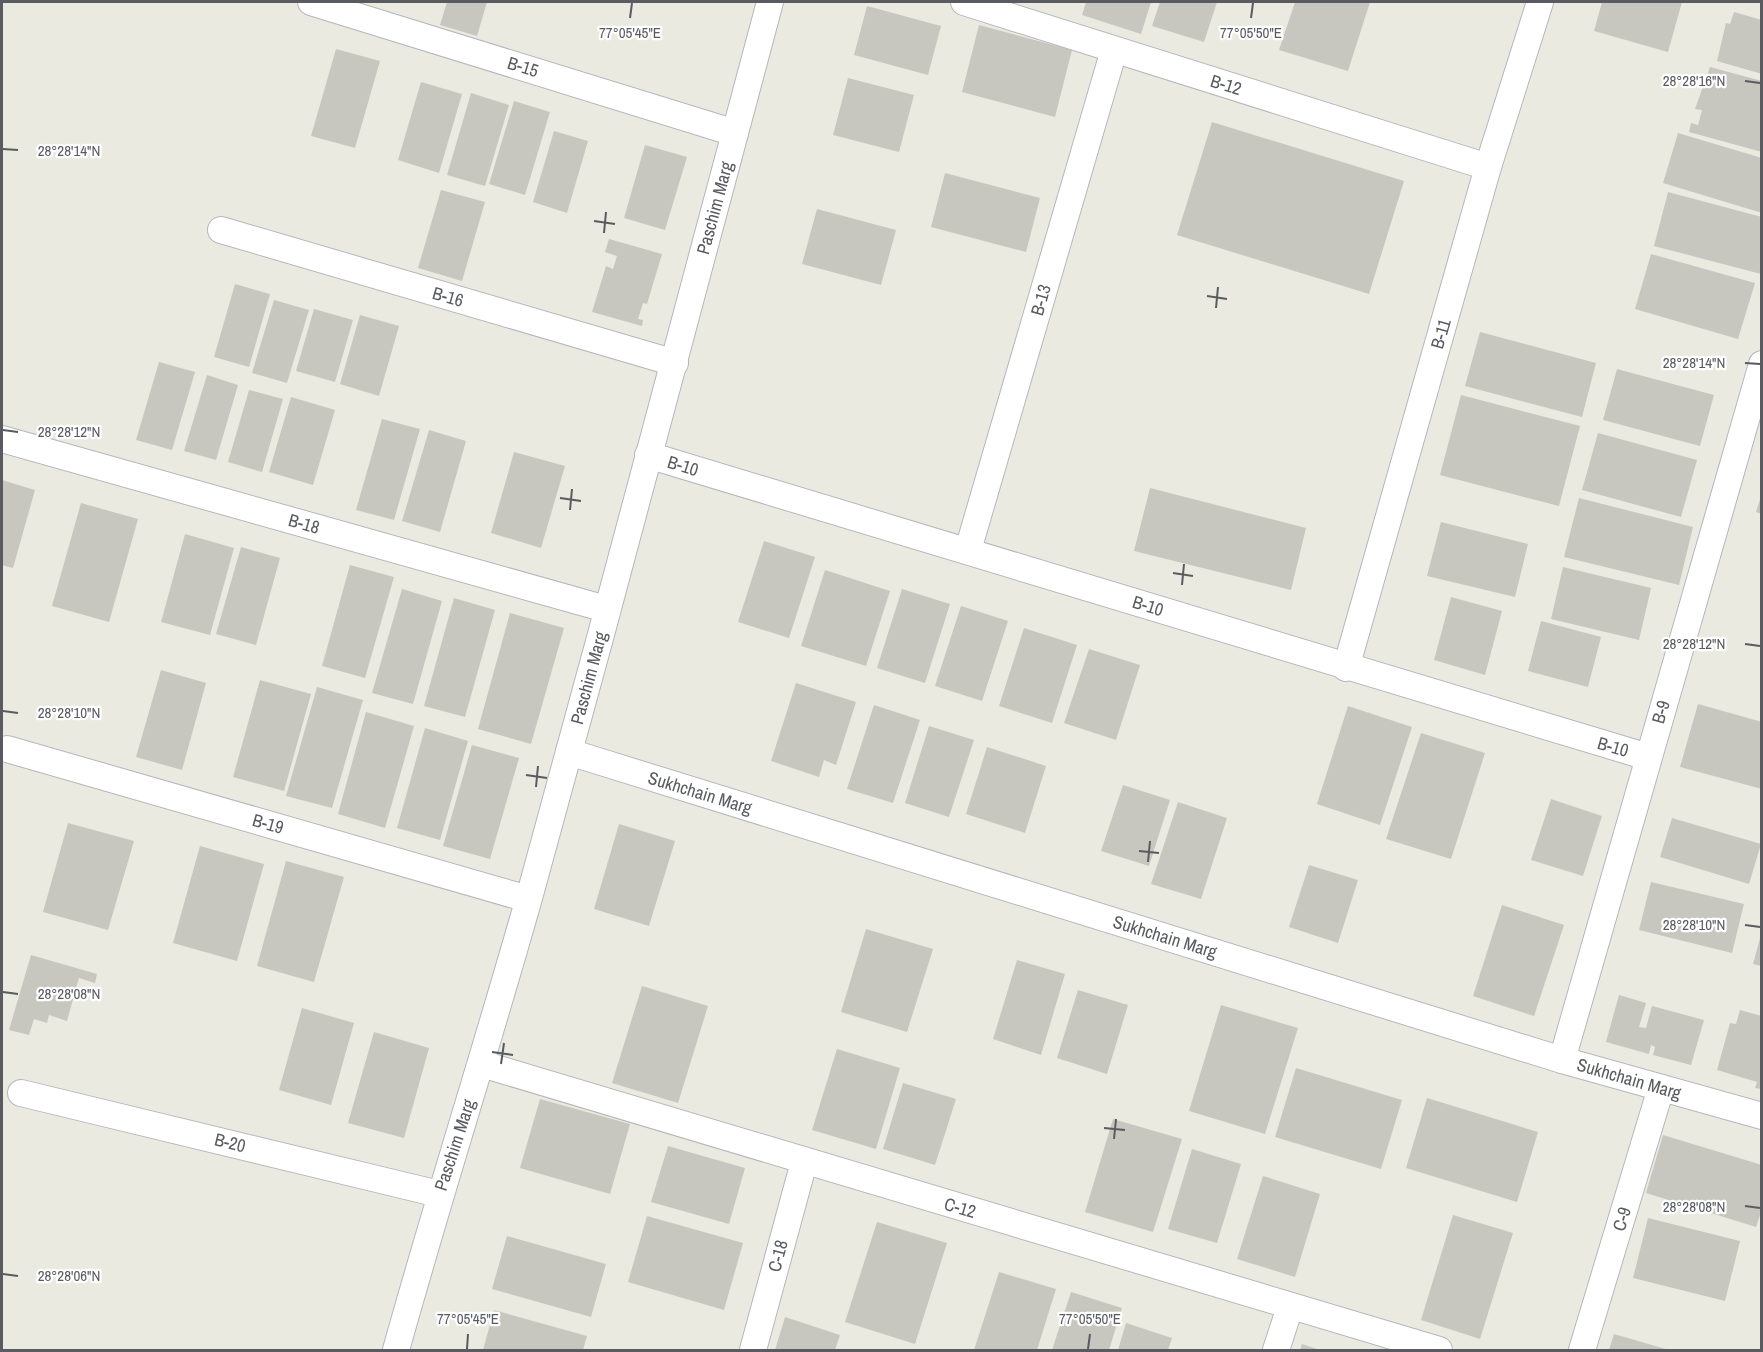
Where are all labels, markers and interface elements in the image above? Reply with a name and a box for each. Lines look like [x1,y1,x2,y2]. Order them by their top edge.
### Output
text: 77°05'45"E [599,22,661,43]
text: 77°05'50"E [1220,22,1282,43]
street label: B-15 [505,50,542,83]
street label: B-12 [1208,68,1245,101]
text: 28°28'16"N [1663,70,1725,91]
text: 28°28'14"N [38,140,100,161]
street label: Paschim Marg [690,158,739,257]
street label: B-16 [430,280,467,313]
street label: B-13 [1024,281,1057,318]
street label: B-11 [1424,315,1457,352]
text: 28°28'14"N [1663,352,1725,373]
text: 28°28'12"N [38,421,100,442]
street label: B-10 [665,449,702,482]
street label: B-18 [286,507,323,540]
street label: B-10 [1130,589,1167,622]
street label: Paschim Marg [564,628,613,727]
text: 28°28'12"N [1663,633,1725,654]
street label: B-9 [1645,697,1676,726]
text: 28°28'10"N [38,702,100,723]
street label: B-10 [1595,730,1632,763]
street label: Sukhchain Marg [645,765,756,820]
street label: B-19 [250,807,287,840]
street label: Sukhchain Marg [1110,909,1221,964]
text: 28°28'10"N [1663,914,1725,935]
text: 28°28'08"N [38,983,100,1004]
street label: Sukhchain Marg [1574,1052,1685,1106]
street label: Paschim Marg [428,1095,481,1194]
street label: B-20 [212,1127,248,1158]
street label: C-12 [941,1191,979,1224]
text: 28°28'08"N [1663,1196,1725,1217]
street label: C-9 [1606,1204,1637,1234]
street label: C-18 [761,1237,794,1275]
text: 28°28'06"N [38,1265,100,1286]
text: 77°05'45"E [437,1308,499,1329]
text: 77°05'50"E [1059,1308,1121,1329]

